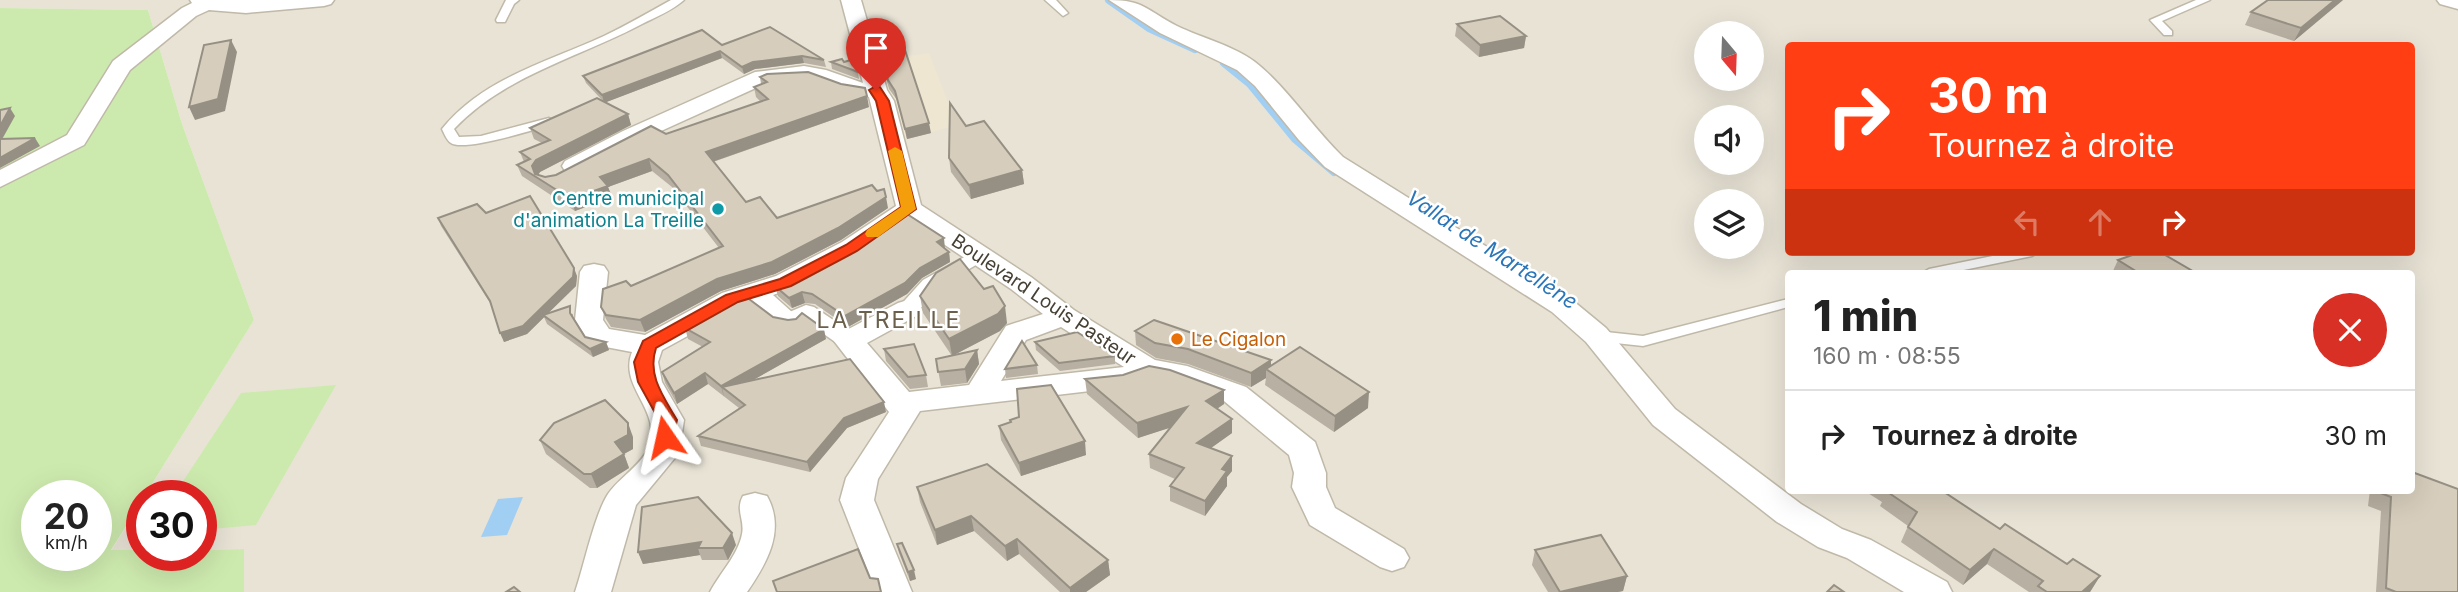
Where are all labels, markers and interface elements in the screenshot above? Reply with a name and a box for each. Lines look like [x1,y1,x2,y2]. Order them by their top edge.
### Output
pin [846,18,906,90]
north arrow [1694,21,1764,91]
map controls [1694,21,1764,259]
icon: arrive [857,29,895,67]
text: 30 m [1928,66,2049,125]
icon: right [1813,70,1904,161]
button: sound [1694,105,1764,175]
text: Tournez à droite [1928,126,2174,165]
water label: Vallat de Martellène [1402,185,1582,314]
place label: Centre municipal d'animation La Treille [513,187,704,232]
button: layers [1694,189,1764,259]
marker: Centre municipal d'animation La Treille [710,201,726,217]
icon: left [2008,203,2046,241]
icon: ahead [2081,203,2119,241]
icon: right [2154,203,2192,241]
street label: Boulevard Louis Pasteur [947,229,1140,370]
text: 1 min [1813,290,1918,341]
button: close [2313,293,2387,367]
district label: LA TREILLE [817,306,961,334]
place label: Le Cigalon [1191,328,1286,351]
marker: Le Cigalon [1169,331,1185,347]
text: 160 m · 08:55 [1813,342,1961,370]
position arrow [628,400,702,474]
icon: right [1813,417,1851,455]
text: Tournez à droite [1872,420,2078,451]
text: 30 m [2324,420,2387,451]
speed limit sign: 30 [126,480,217,571]
text: 20 [44,495,89,537]
text: km/h [45,532,88,553]

